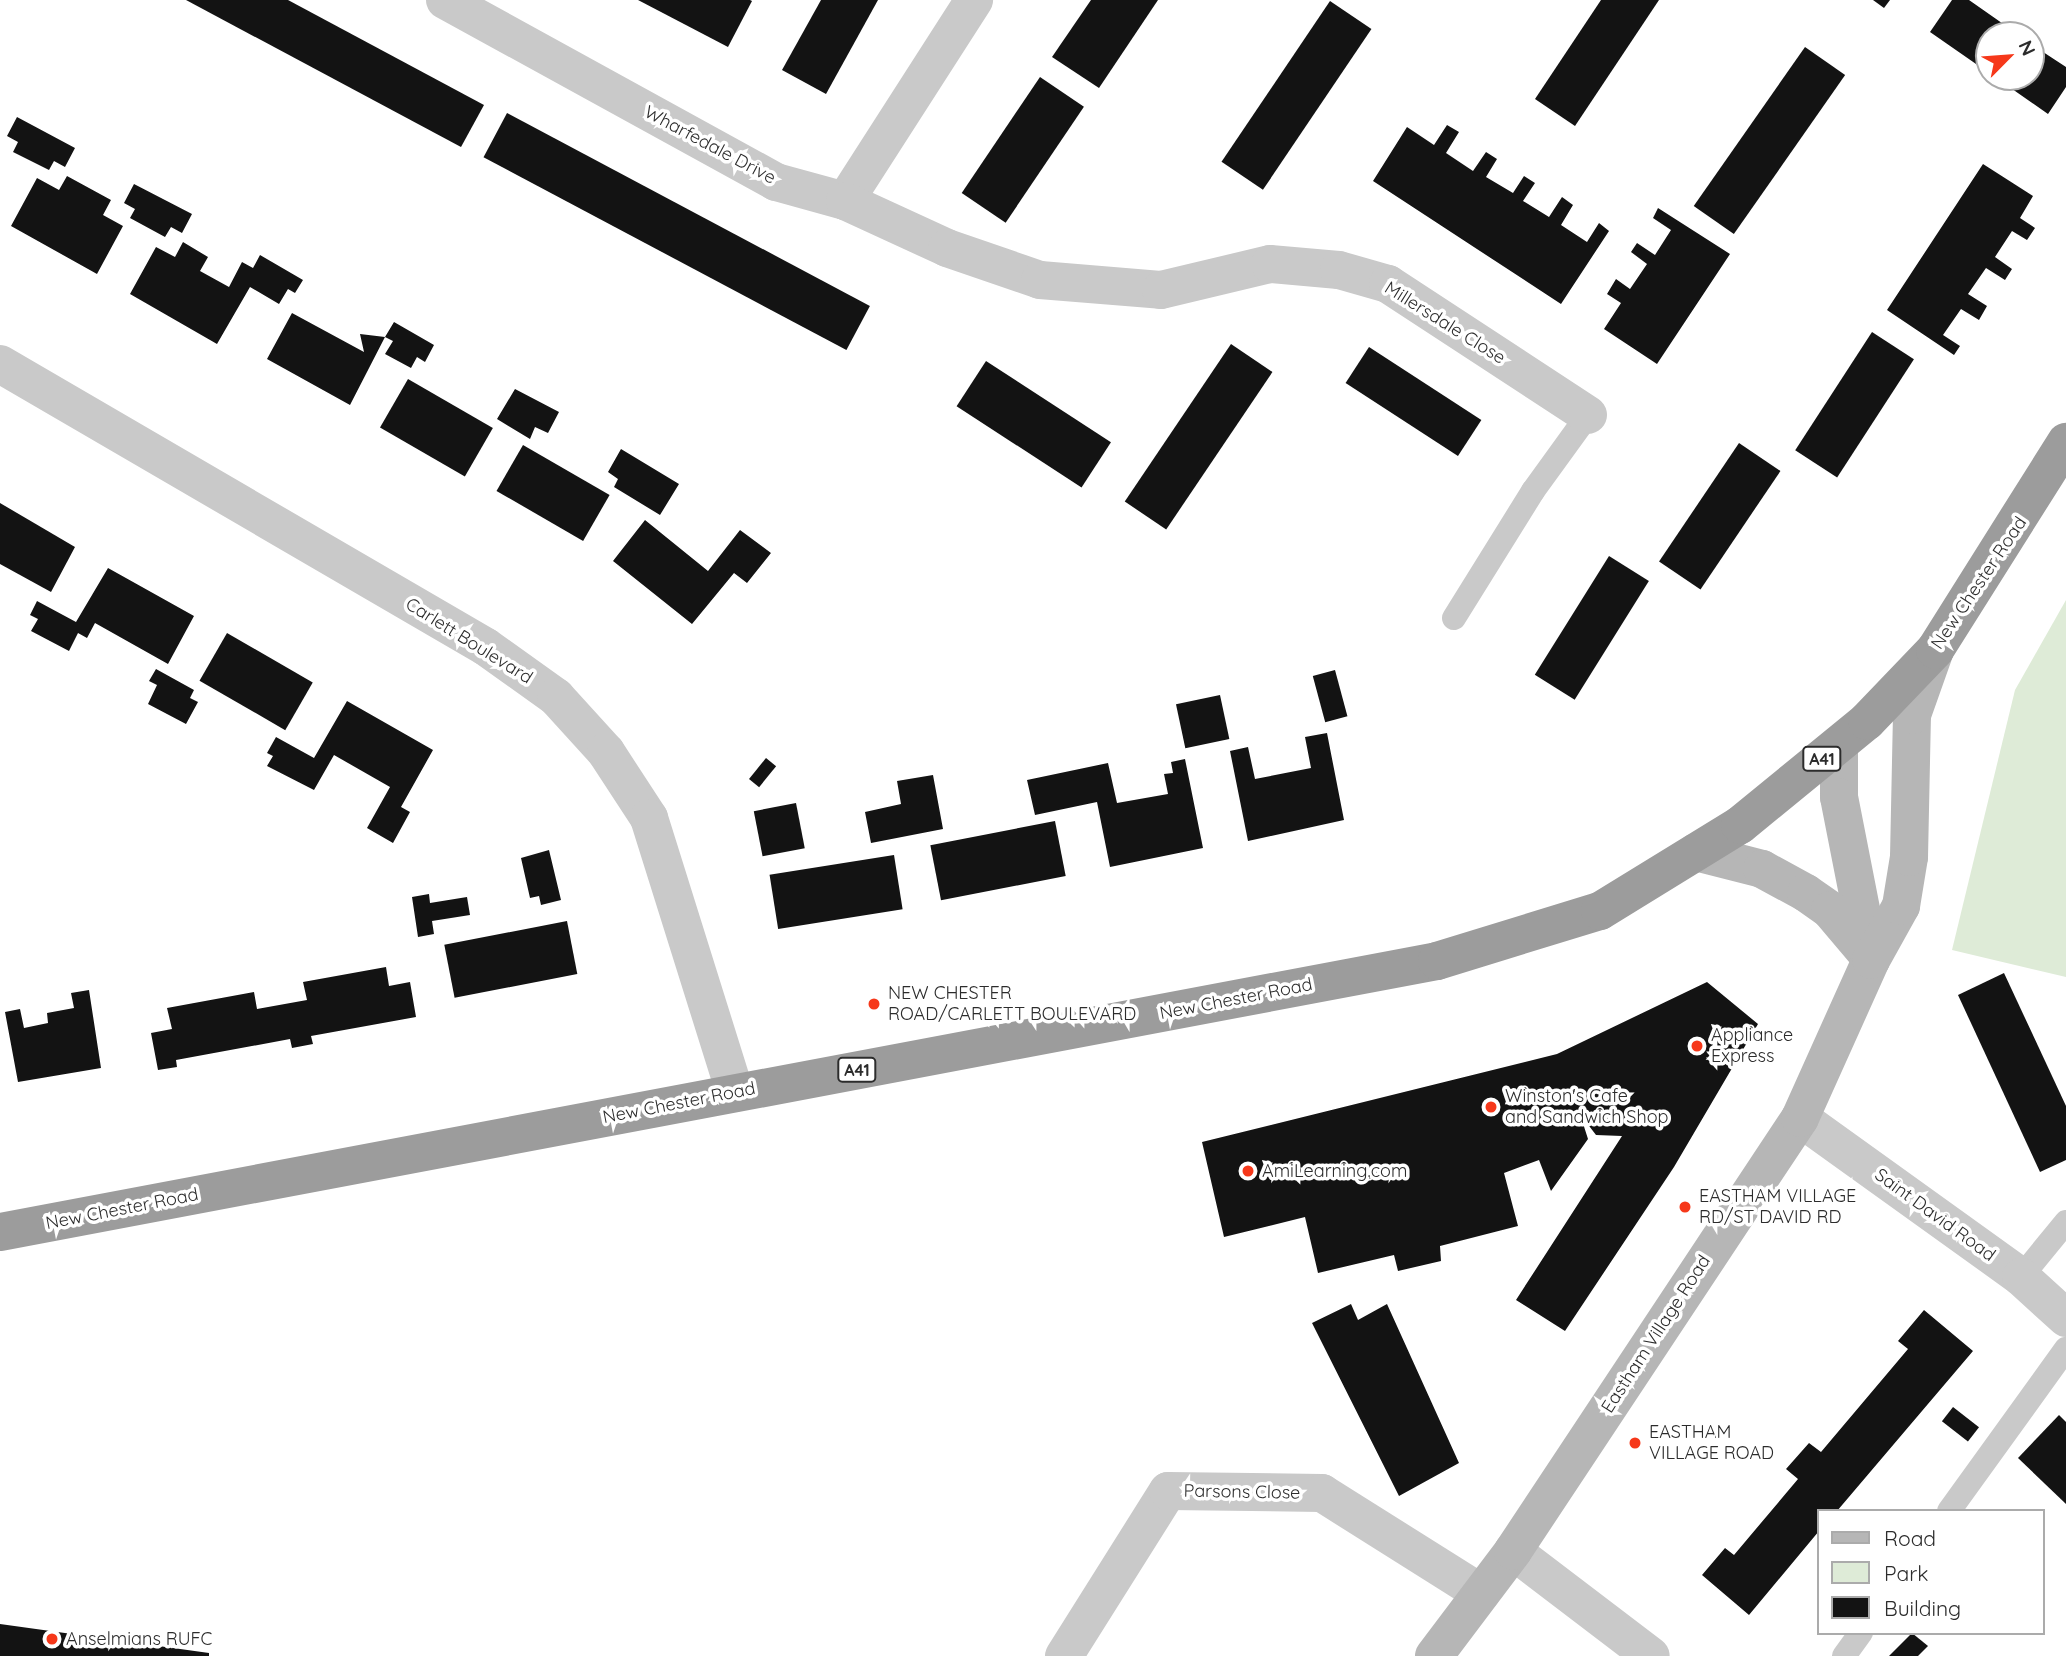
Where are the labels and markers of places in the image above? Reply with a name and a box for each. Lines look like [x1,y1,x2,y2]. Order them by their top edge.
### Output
place label: NEW CHESTER ROAD/CARLETT BOULEVARD [888,983,1136,1026]
marker: NEW CHESTER ROAD/CARLETT BOULEVARD [866,996,882,1012]
place label: Appliance Express [1711,1025,1793,1068]
marker: Appliance Express [1689,1038,1705,1054]
place label: Winston's Cafe and Sandwich Shop [1505,1086,1668,1128]
marker: Winston's Cafe and Sandwich Shop [1483,1099,1499,1115]
place label: AmiLearning.com [1262,1160,1407,1182]
marker: AmiLearning.com [1240,1163,1256,1179]
place label: EASTHAM VILLAGE RD/ST DAVID RD [1699,1186,1856,1228]
marker: EASTHAM VILLAGE RD/ST DAVID RD [1677,1199,1693,1215]
place label: EASTHAM VILLAGE ROAD [1649,1422,1774,1464]
marker: EASTHAM VILLAGE ROAD [1627,1435,1643,1451]
place label: Anselmians RUFC [66,1628,212,1650]
marker: Anselmians RUFC [44,1631,60,1647]

